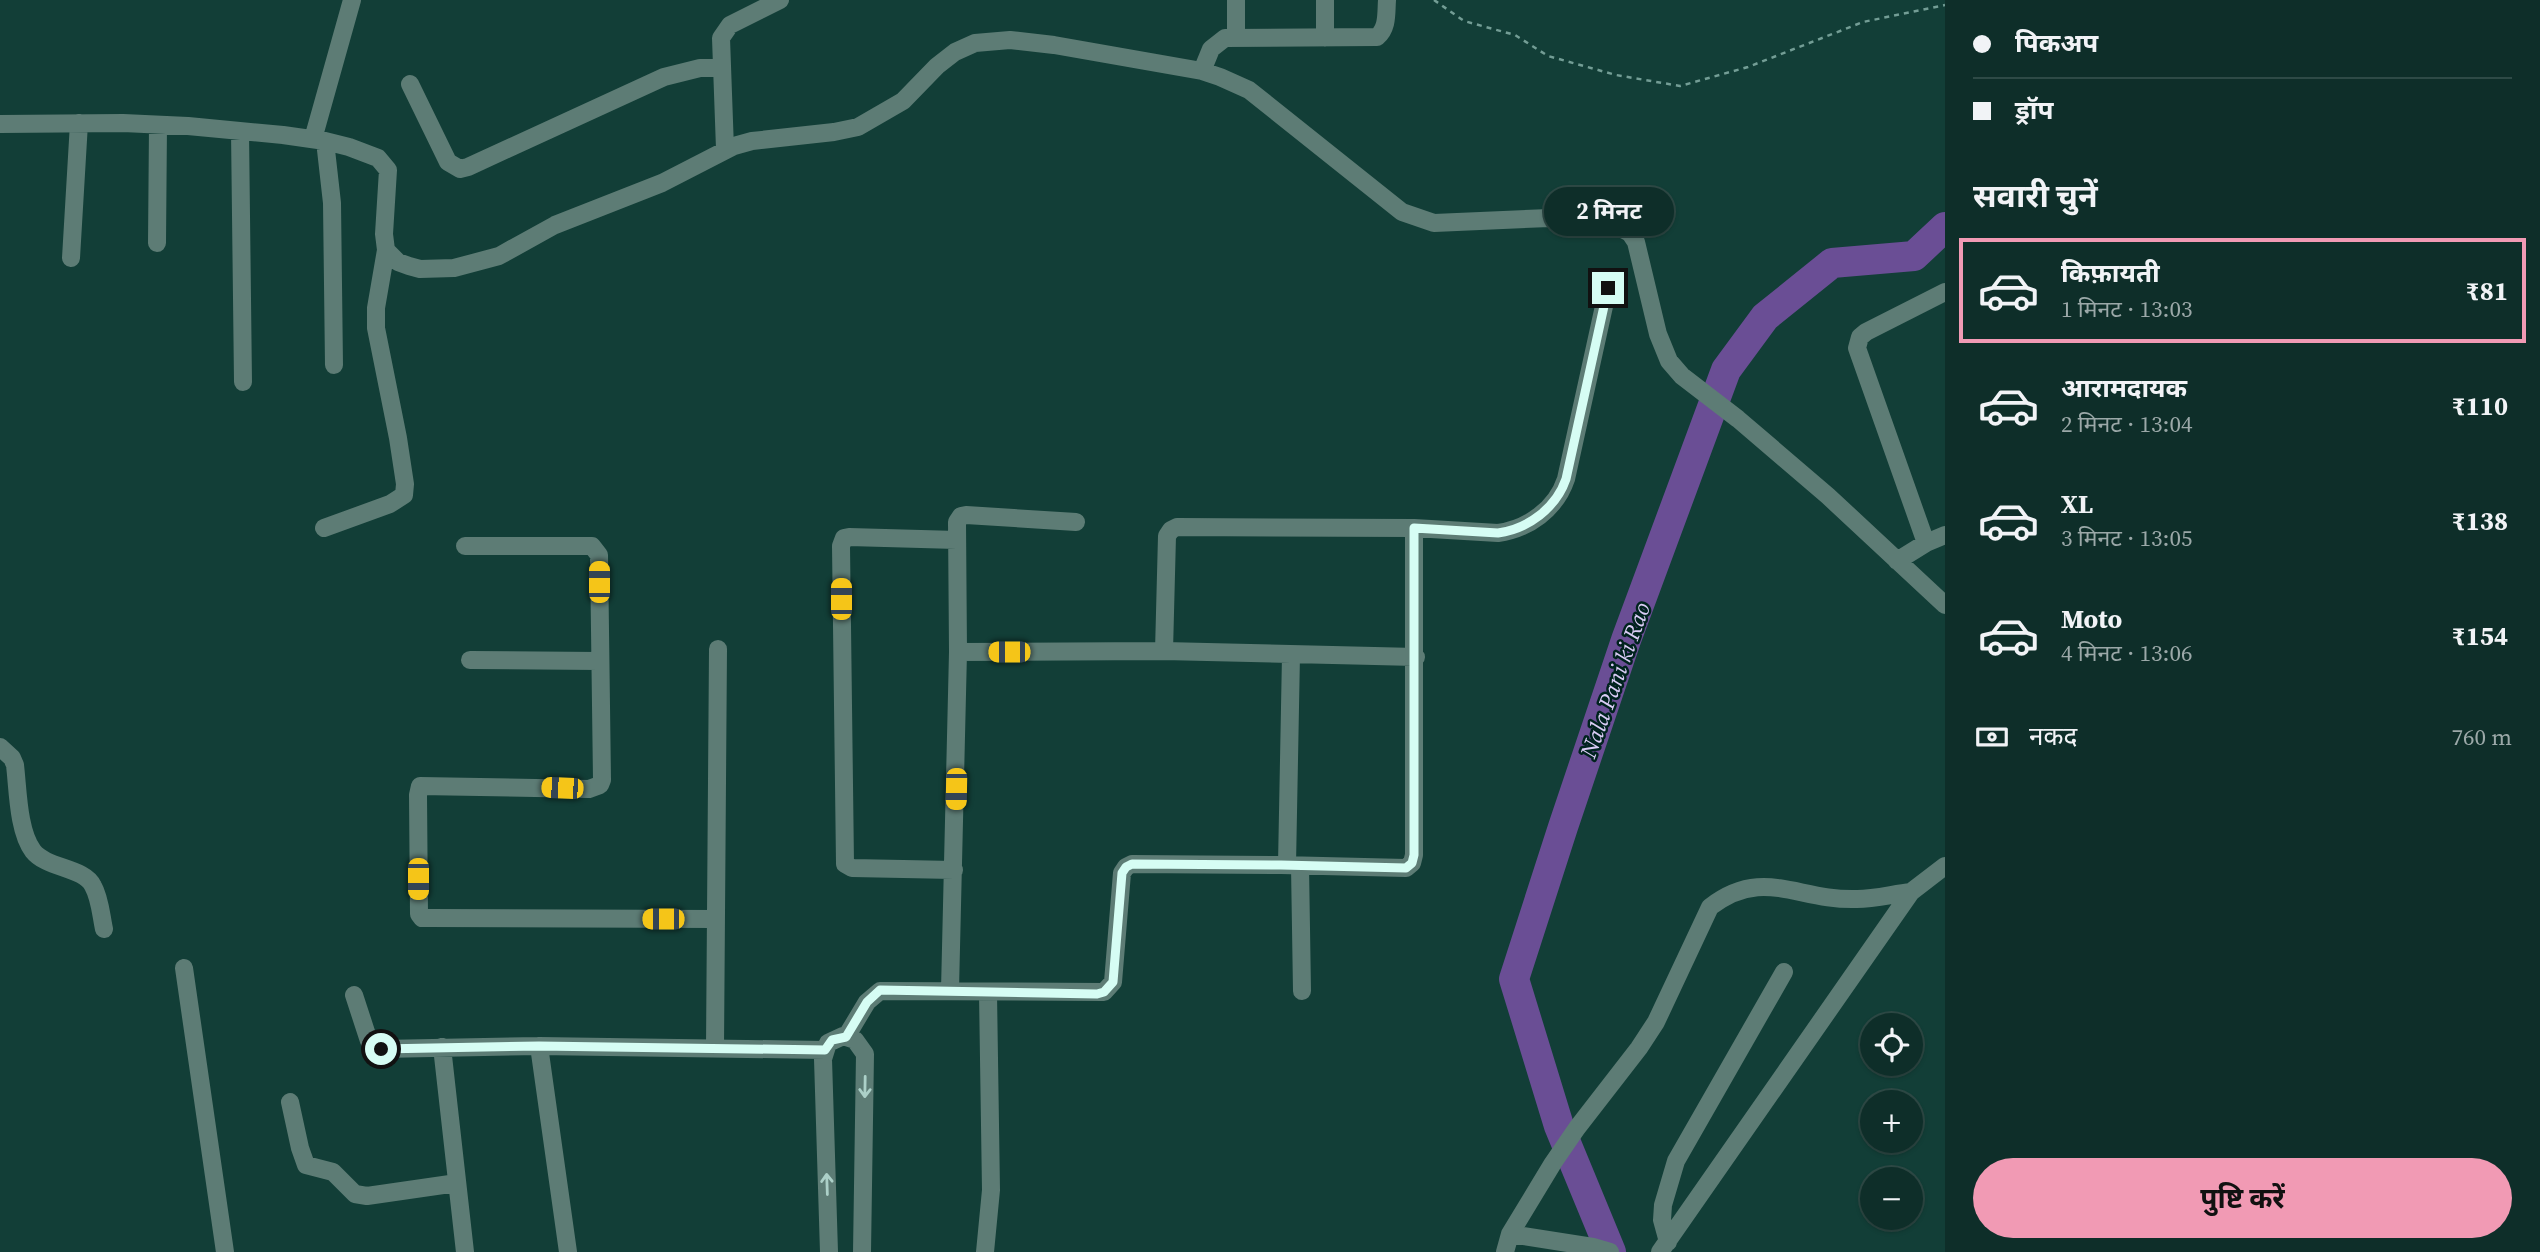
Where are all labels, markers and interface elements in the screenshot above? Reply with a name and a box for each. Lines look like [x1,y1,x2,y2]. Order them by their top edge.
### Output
text: पिकअप [2015,25,2098,61]
text: ड्रॉप [2015,92,2053,128]
text: सवारी चुनें [1973,174,2098,218]
callout: 2 मिनट [1543,187,1673,236]
text: 2 मिनट [1576,195,1642,227]
text: किफ़ायती [2061,255,2160,291]
icon: car [1977,259,2040,322]
route end [1592,272,1624,304]
text: ₹81 [2466,273,2508,309]
text: 1 मिनट · 13:03 [2061,293,2192,325]
text: आरामदायक [2061,370,2187,406]
icon: car [1977,374,2040,437]
text: ₹110 [2452,388,2508,424]
text: 2 मिनट · 13:04 [2061,408,2192,440]
text: XL [2061,486,2093,522]
icon: car [1977,489,2040,552]
text: ₹138 [2452,503,2508,539]
text: 3 मिनट · 13:05 [2061,522,2192,554]
car [589,561,610,603]
car [831,578,852,620]
water label: Nala Pani ki Rao [1572,598,1658,763]
text: Moto [2061,601,2122,637]
icon: car [1977,604,2040,667]
text: ₹154 [2452,618,2508,654]
text: 4 मिनट · 13:06 [2061,637,2192,669]
car [989,642,1031,663]
icon: cash [1973,718,2011,756]
text: नकद [2029,718,2077,754]
text: 760 m [2451,721,2512,753]
car [946,768,967,810]
car [541,777,584,799]
car [408,858,429,900]
car [643,909,685,930]
map controls [1860,1013,1923,1230]
button: locate [1860,1013,1923,1076]
route start [365,1033,397,1065]
one-way arrow [858,1075,872,1098]
button: + [1860,1090,1923,1153]
button: पुष्टि करें [1973,1158,2512,1238]
button: − [1860,1167,1923,1230]
one-way arrow [820,1173,834,1196]

